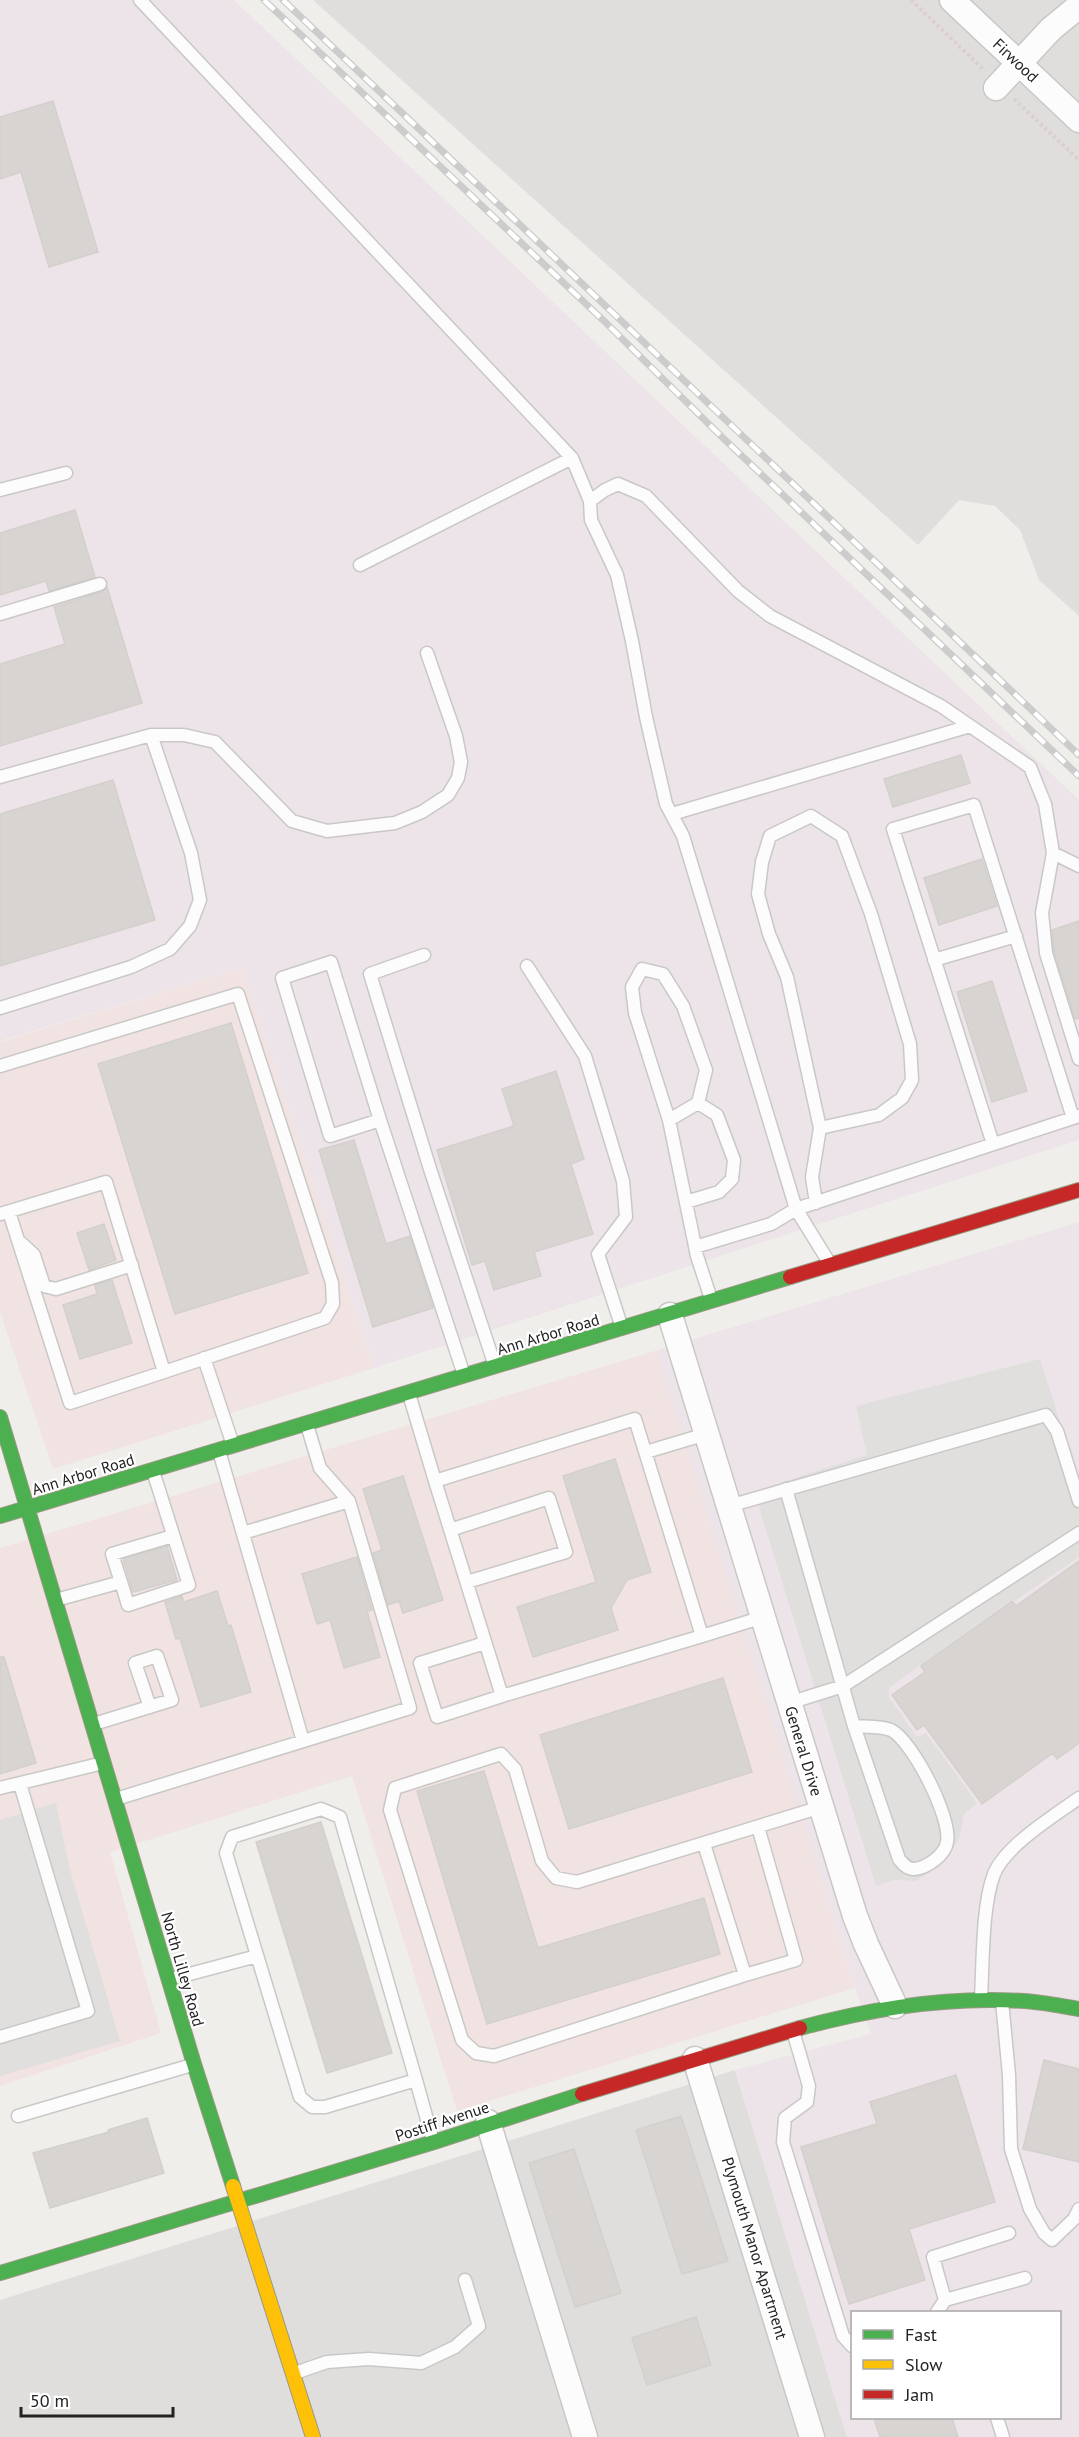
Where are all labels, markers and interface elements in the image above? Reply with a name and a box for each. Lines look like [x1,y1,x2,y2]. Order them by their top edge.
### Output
street label: Firwood [989,34,1043,86]
street label: Ann Arbor Road [494,1309,602,1359]
street label: Ann Arbor Road [29,1449,137,1499]
street label: General Drive [781,1704,827,1798]
street label: North Lilley Road [157,1909,209,2029]
street label: Postiff Avenue [393,2096,491,2146]
street label: Plymouth Manor Apartment [718,2154,792,2342]
legend [851,2311,1061,2419]
text: Fast [905,2323,937,2346]
text: Slow [905,2353,943,2376]
scale bar [21,2380,172,2418]
text: Jam [904,2383,934,2406]
text: 50 m [30,2389,69,2412]

